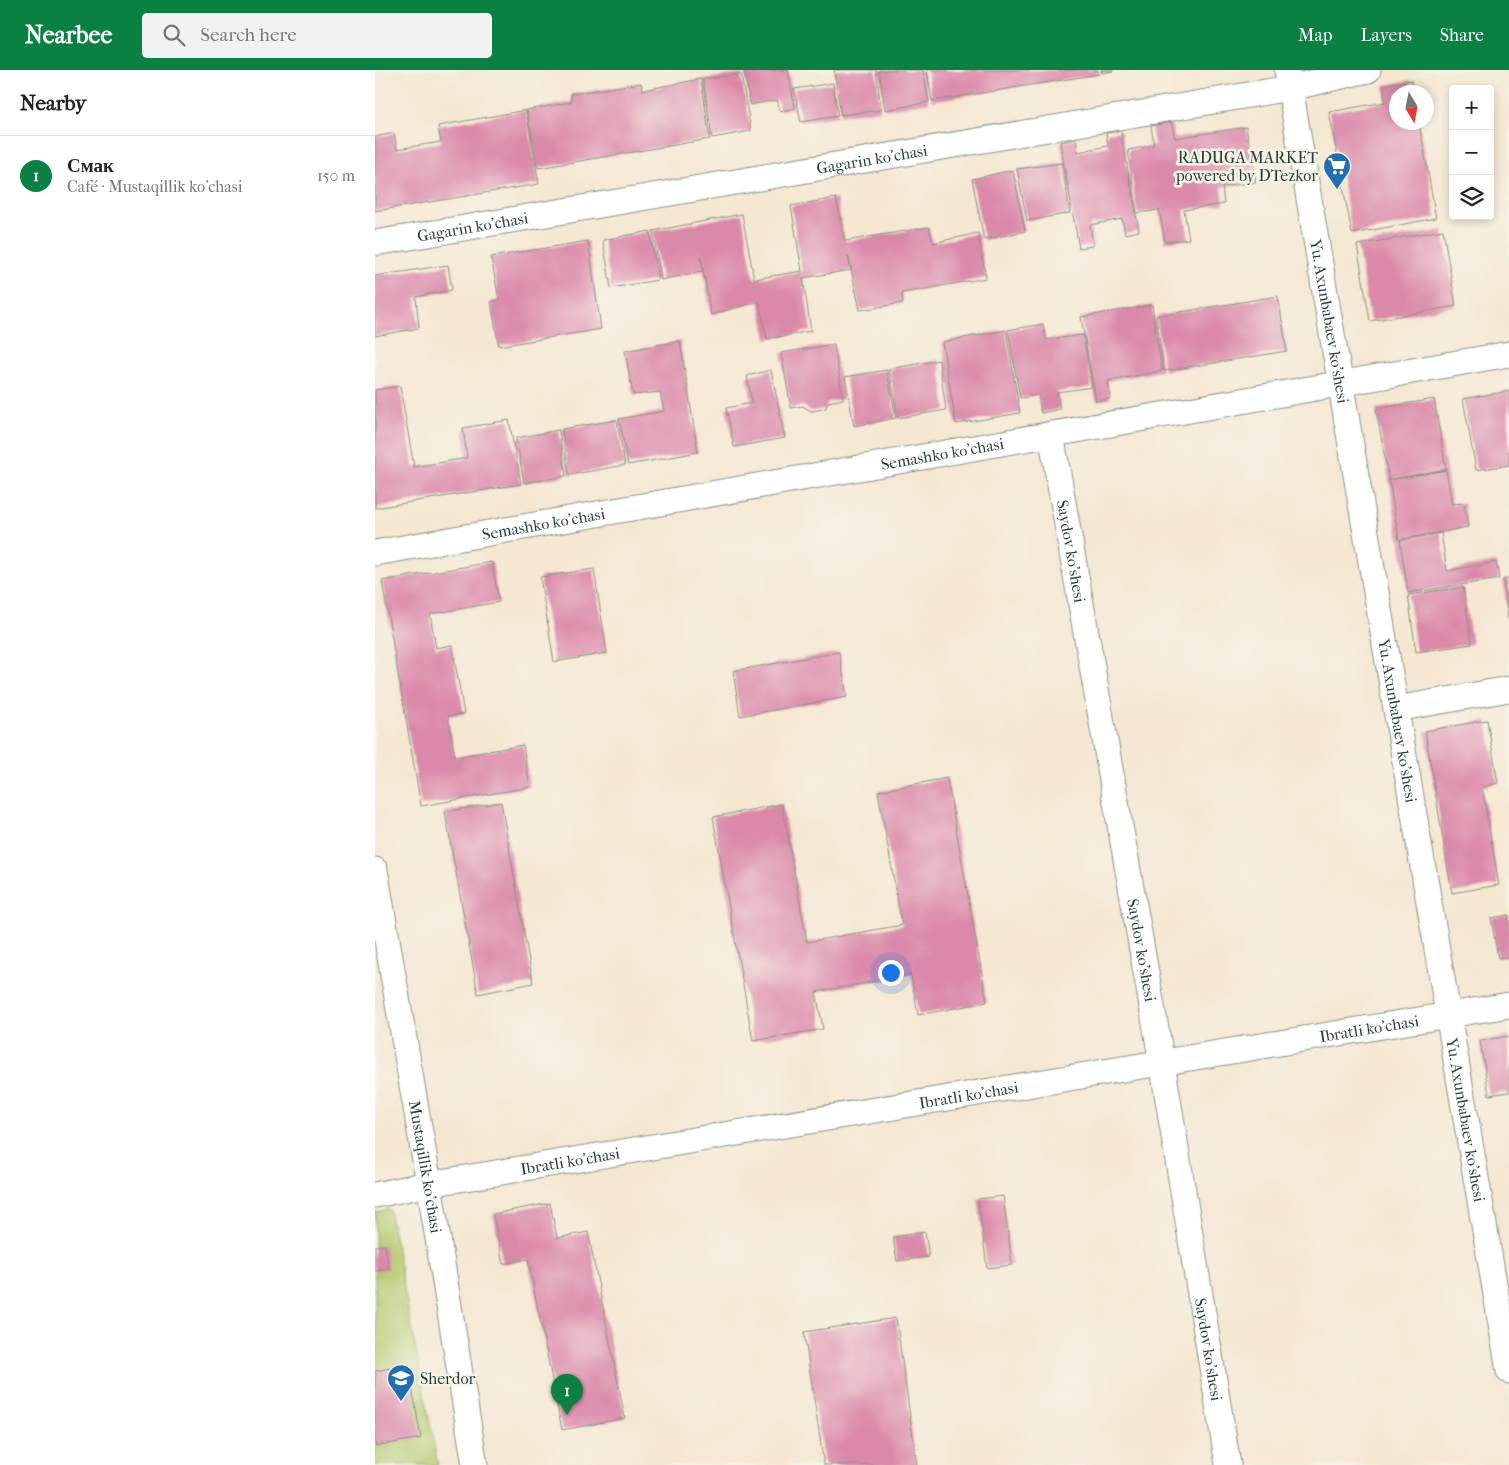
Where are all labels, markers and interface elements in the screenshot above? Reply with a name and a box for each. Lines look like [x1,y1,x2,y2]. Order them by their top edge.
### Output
search box [142,13,492,58]
text: Nearbee [25,21,112,49]
icon: search [160,21,188,49]
text: Search here [200,24,297,46]
text: Map [1298,25,1332,46]
text: Layers [1360,25,1412,46]
text: Share [1440,25,1484,46]
north arrow [1389,85,1434,130]
map controls [1449,85,1494,220]
button: + [1449,85,1494,130]
text: Nearby [20,91,86,115]
button: − [1449,130,1494,175]
street label: Gagarin ko'chasi [815,141,929,178]
place label: RADUGA MARKET powered by DTezkor [1175,148,1318,185]
supermarket icon: RADUGA MARKET powered by DTezkor [1322,151,1352,190]
text: Смак [67,155,114,177]
text: 1 [33,166,39,185]
text: 150 m [317,166,355,185]
button: layers [1449,175,1494,220]
text: Café · Mustaqillik ko'chasi [67,177,242,196]
street label: Gagarin ko'chasi [416,208,530,246]
street label: Yu. Axunbabaev ko'shesi [1306,237,1353,405]
street label: Semashko ko'chasi [879,434,1006,474]
street label: Saydov ko'shesi [1053,498,1090,604]
street label: Semashko ko'chasi [480,504,607,544]
street label: Yu. Axunbabaev ko'shesi [1374,636,1421,804]
street label: Saydov ko'shesi [1123,897,1160,1003]
your location [878,960,904,986]
street label: Ibratli ko'chasi [1318,1011,1421,1046]
street label: Yu. Axunbabaev ko'shesi [1442,1036,1489,1204]
street label: Ibratli ko'chasi [918,1077,1020,1113]
street label: Mustaqillik ko'chasi [405,1099,446,1235]
street label: Ibratli ko'chasi [519,1144,621,1179]
street label: Saydov ko'shesi [1191,1297,1226,1403]
school or university icon: Sherdor [386,1363,416,1402]
place label: Sherdor [420,1369,475,1388]
pin: 1 [551,1374,583,1415]

